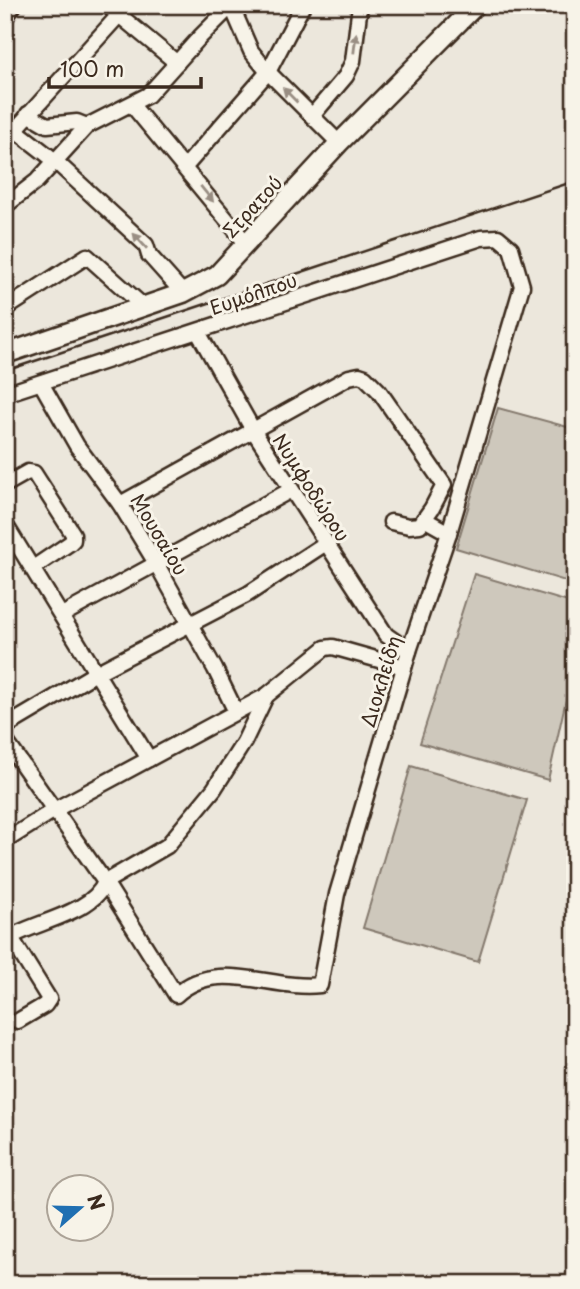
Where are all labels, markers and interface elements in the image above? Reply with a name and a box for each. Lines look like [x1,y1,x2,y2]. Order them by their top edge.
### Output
one-way arrow [350,32,361,54]
scale bar [49,46,201,90]
text: 100 m [60,52,124,84]
one-way arrow [283,87,299,104]
street label: Στρατού [216,169,288,243]
one-way arrow [200,185,215,203]
one-way arrow [132,232,148,250]
street label: Ευμόλπου [206,265,300,321]
street label: Νυμφοδώρου [267,428,357,546]
street label: Μουσαίου [125,488,195,580]
street label: Διοκλείδη [353,632,407,730]
north arrow [46,1174,116,1244]
text: N [81,1190,113,1214]

